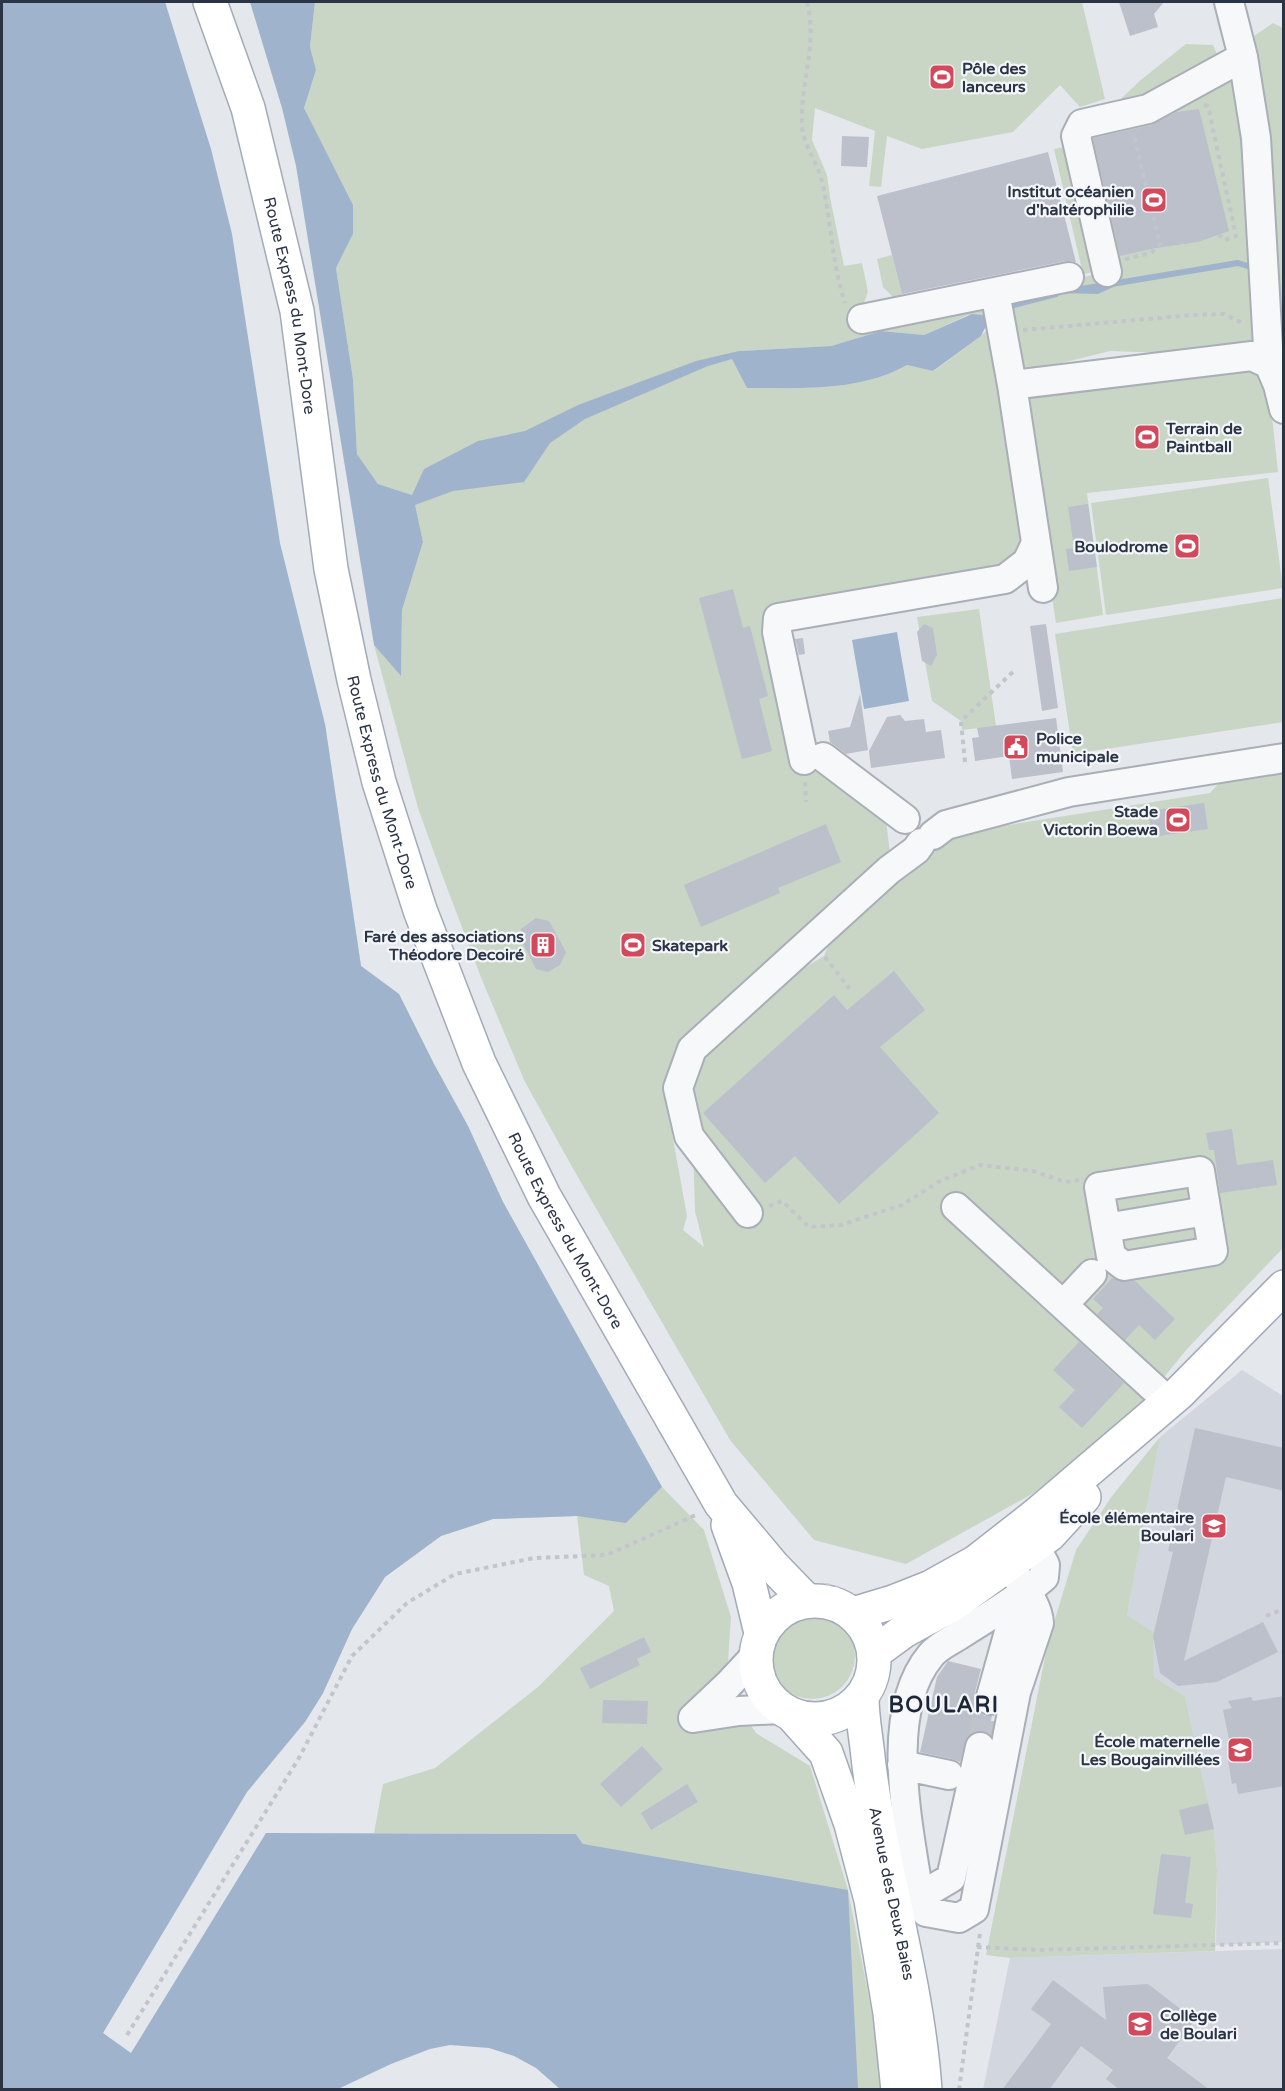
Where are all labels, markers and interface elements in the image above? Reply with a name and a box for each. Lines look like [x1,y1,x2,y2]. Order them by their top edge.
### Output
place label: Pôle des lanceurs [962,59,1027,97]
sports icon: Pôle des lanceurs [927,62,957,92]
place label: Institut océanien d'haltérophilie [1007,182,1134,220]
sports icon: Institut océanien d'haltérophilie [1139,185,1169,215]
street label: Route Express du Mont-Dore [259,195,320,416]
place label: Terrain de Paintball [1165,419,1242,457]
sports icon: Terrain de Paintball [1132,422,1162,452]
sports icon: Boulodrome [1172,531,1202,561]
place label: Boulodrome [1074,537,1168,557]
street label: Route Express du Mont-Dore [342,673,422,892]
place label: Police municipale [1036,729,1119,767]
public building icon: Police municipale [1001,732,1031,762]
place label: Stade Victorin Boewa [1044,802,1158,840]
sports icon: Stade Victorin Boewa [1163,805,1193,835]
place label: Faré des associations Théodore Decoiré [364,927,524,965]
building icon: Faré des associations Théodore Decoiré [528,930,558,960]
sports icon: Skatepark [618,930,648,960]
place label: Skatepark [652,936,728,956]
street label: Route Express du Mont-Dore [503,1129,627,1333]
place label: École élémentaire Boulari [1059,1508,1194,1546]
school or university icon: École élémentaire Boulari [1199,1511,1229,1541]
district label: BOULARI [889,1692,999,1718]
place label: École maternelle Les Bougainvillées [1081,1732,1220,1770]
school or university icon: École maternelle Les Bougainvillées [1225,1735,1255,1765]
street label: Avenue des Deux Baies [864,1805,919,1982]
place label: Collège de Boulari [1160,2006,1237,2044]
school or university icon: Collège de Boulari [1125,2009,1155,2039]

